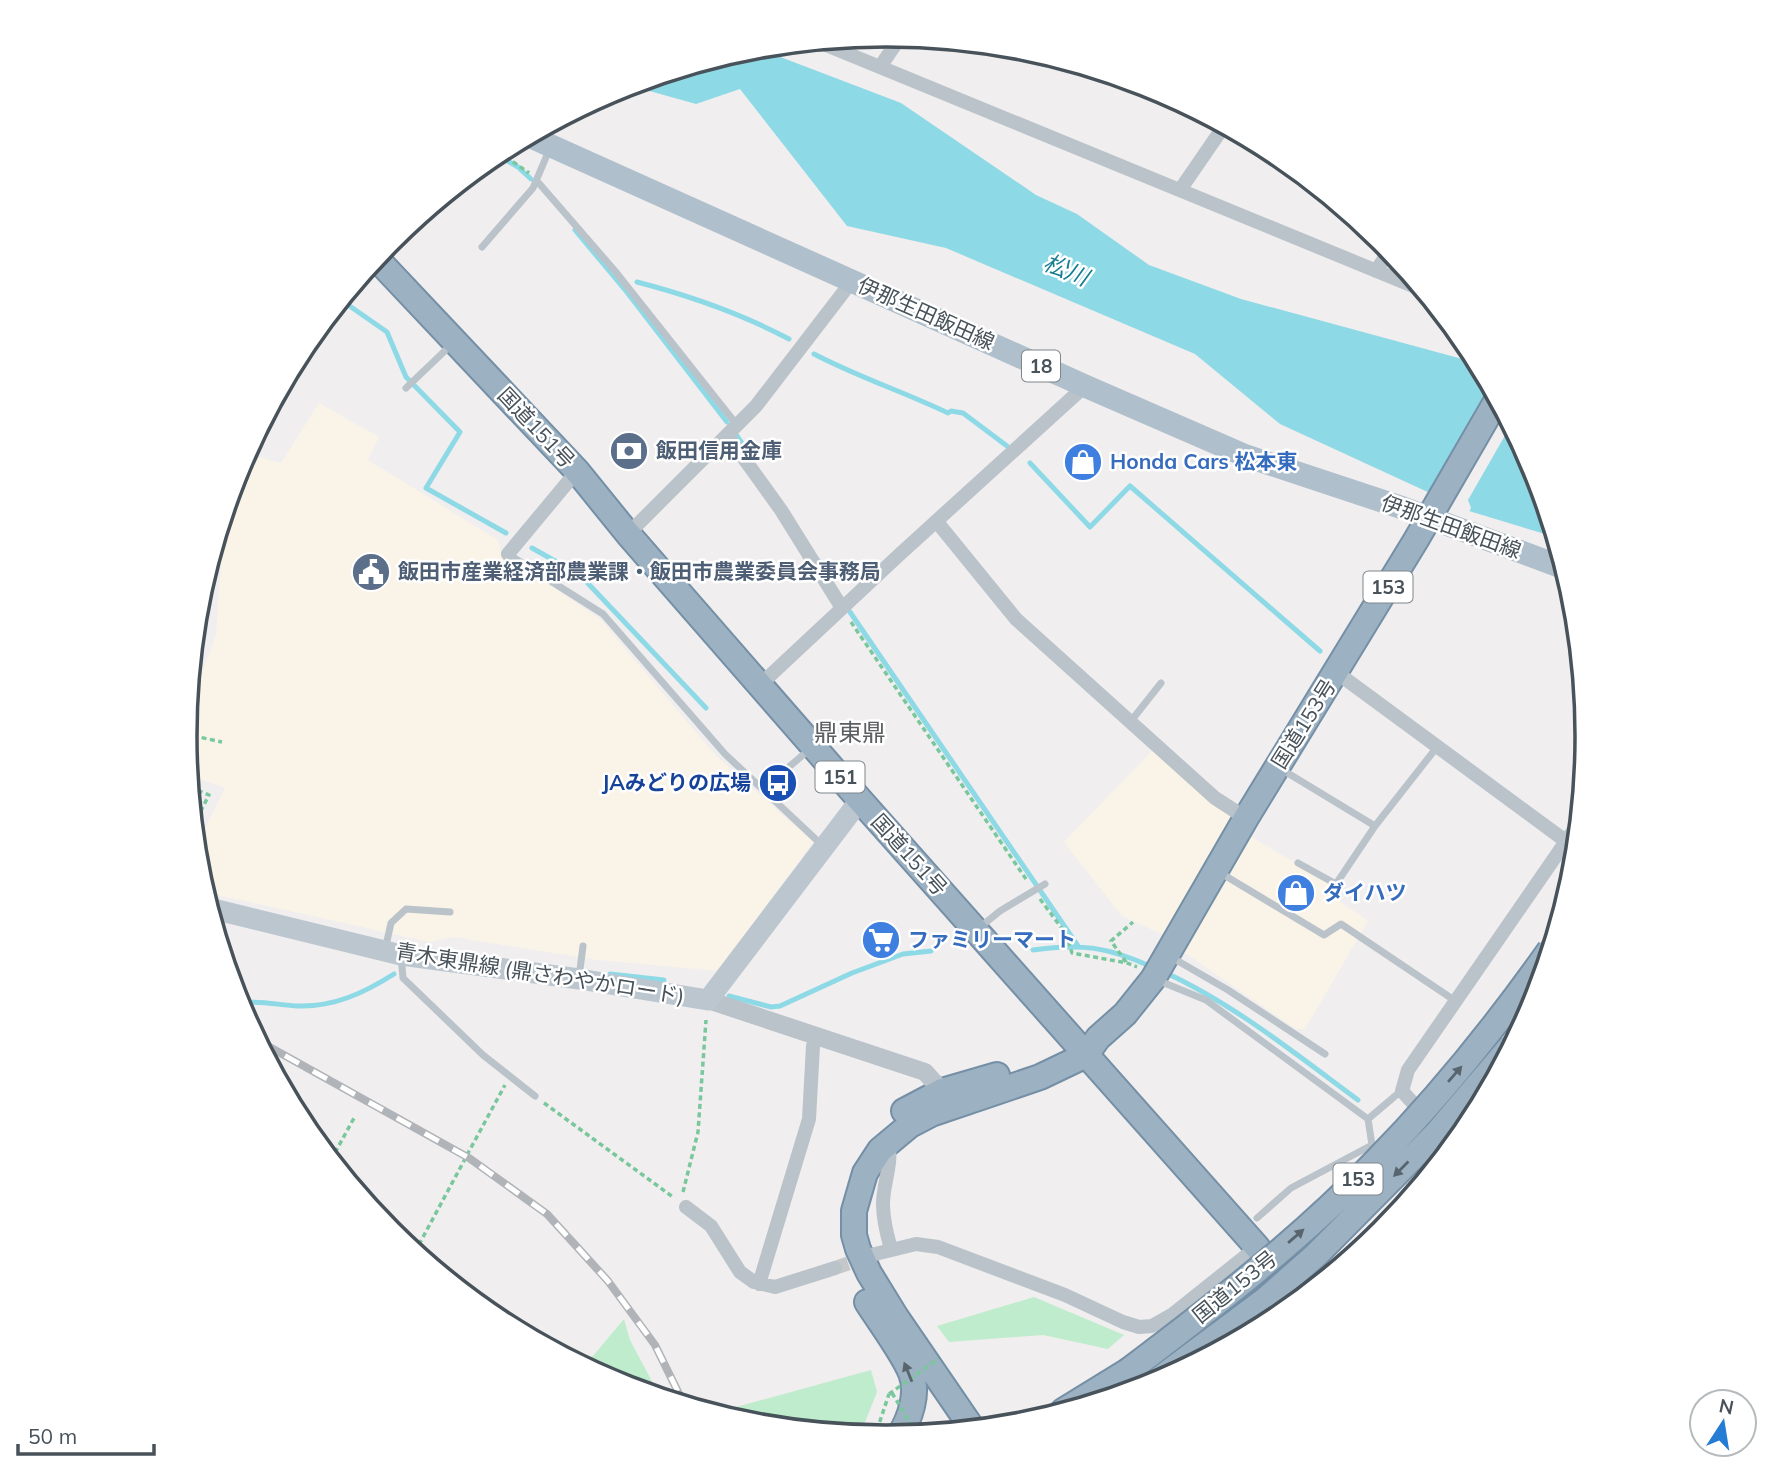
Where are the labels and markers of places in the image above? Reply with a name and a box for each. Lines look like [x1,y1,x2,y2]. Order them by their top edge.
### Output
bank icon: 飯田信用金庫 [608,430,650,472]
place label: 飯田信用金庫 [655,437,782,463]
shop icon: Honda Cars 松本東 [1062,441,1104,483]
place label: Honda Cars 松本東 [1110,448,1298,474]
public building icon: 飯田市産業経済部農業課・飯田市農業委員会事務局 [350,551,392,593]
place label: 飯田市産業経済部農業課・飯田市農業委員会事務局 [397,558,881,584]
bus stop icon: JAみどりの広場 [757,762,799,804]
place label: JAみどりの広場 [602,769,751,795]
shop icon: ダイハツ [1275,872,1317,914]
place label: ダイハツ [1323,879,1407,905]
supermarket icon: ファミリーマート [860,919,902,961]
place label: ファミリーマート [908,926,1076,952]

